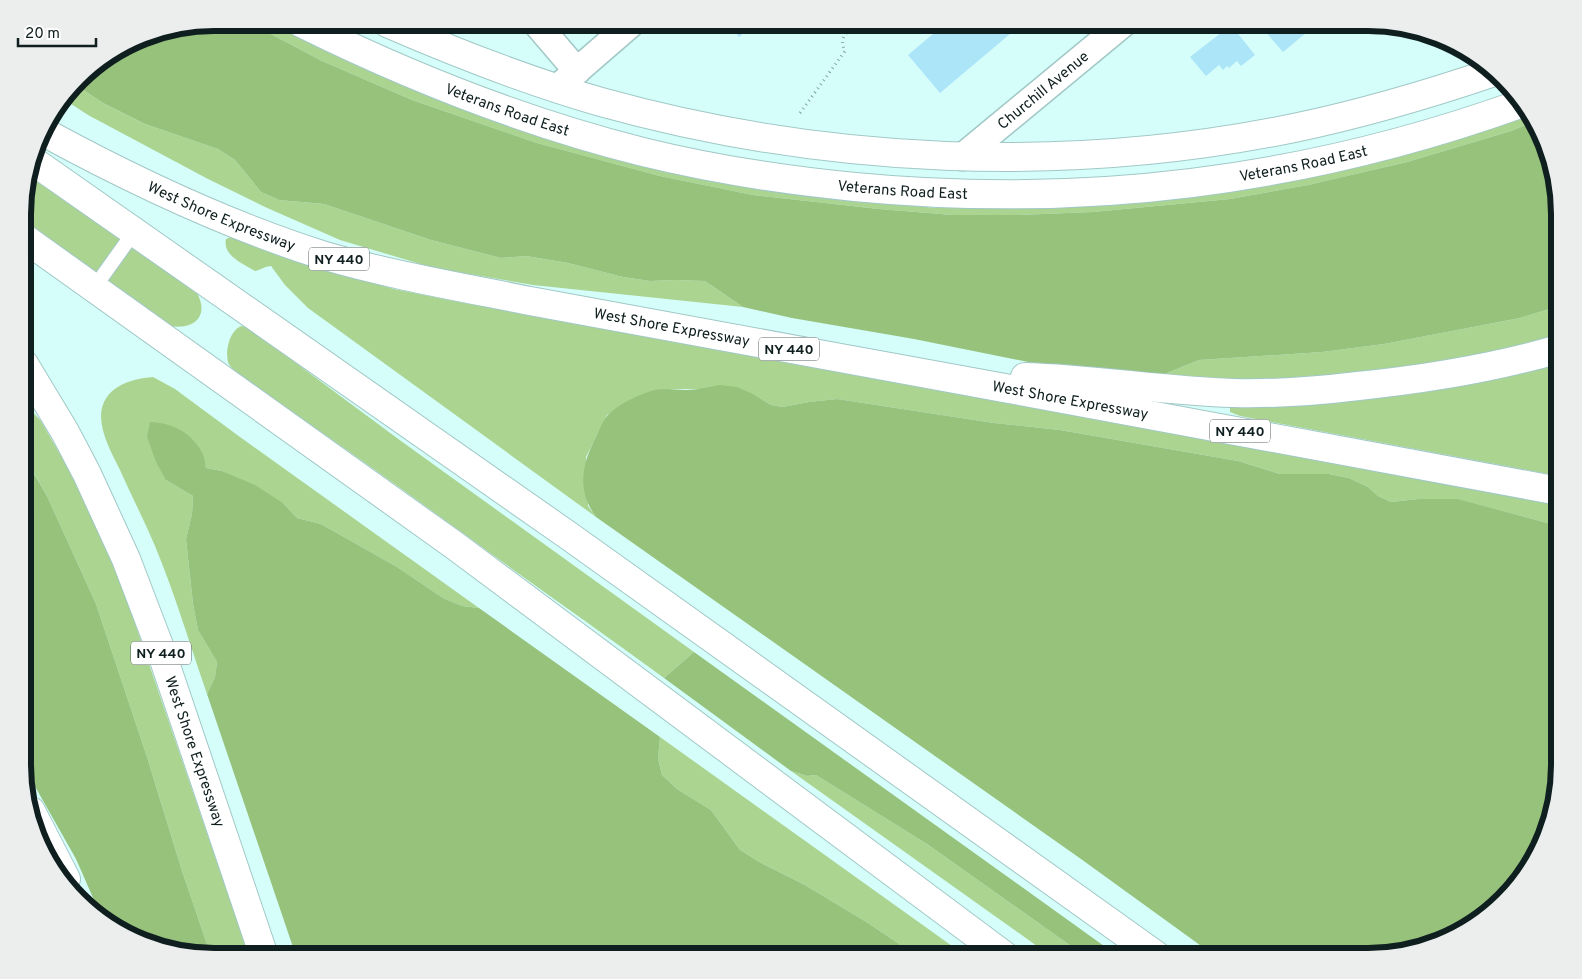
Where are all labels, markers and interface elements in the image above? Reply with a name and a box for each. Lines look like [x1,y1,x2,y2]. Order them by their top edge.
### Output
scale bar [18,15,95,47]
text: 20 m [25,25,60,44]
street label: Churchill Avenue [994,48,1093,135]
street label: Veterans Road East [442,80,571,142]
street label: Veterans Road East [1238,143,1370,187]
street label: Veterans Road East [836,177,968,205]
street label: West Shore Expressway [144,178,298,256]
road number: NY 440 [309,248,369,270]
street label: West Shore Expressway [592,305,751,352]
road number: NY 440 [759,338,819,360]
street label: West Shore Expressway [990,378,1150,425]
road number: NY 440 [1210,420,1270,442]
road number: NY 440 [131,641,191,664]
street label: West Shore Expressway [159,674,228,830]

